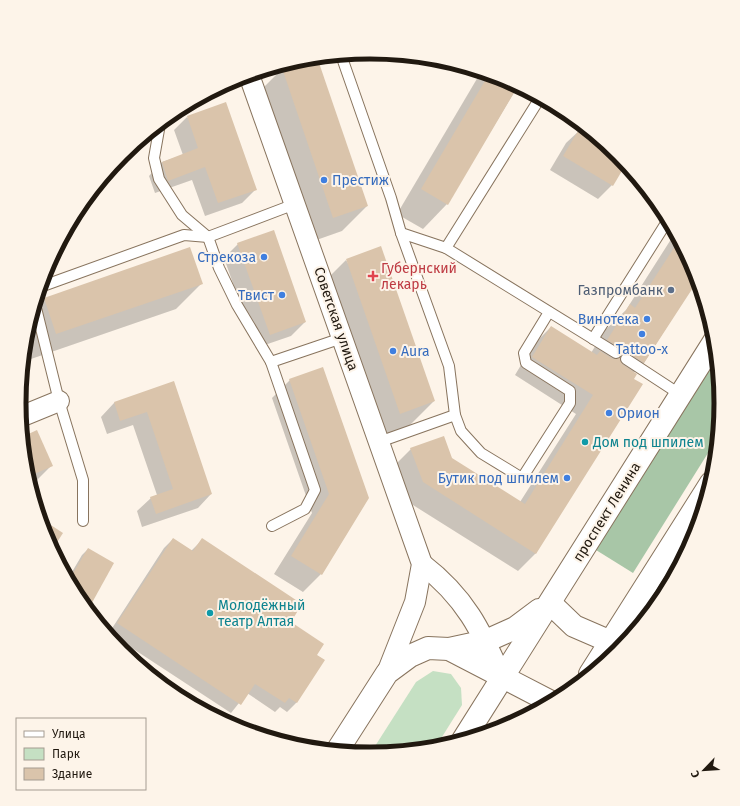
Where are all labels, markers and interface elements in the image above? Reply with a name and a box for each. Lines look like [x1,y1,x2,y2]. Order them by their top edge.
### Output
place label: Престиж [332,172,389,189]
marker: Престиж [319,175,329,185]
place label: Стрекоза [197,249,256,266]
marker: Стрекоза [259,252,269,262]
place label: Губернский лекарь [381,260,457,293]
street label: Советская улица [310,265,362,373]
marker: Губернский лекарь [368,271,378,281]
place label: Газпромбанк [577,282,664,299]
marker: Газпромбанк [666,285,676,295]
place label: Твист [238,287,275,304]
marker: Твист [277,290,287,300]
place label: Винотека [578,311,639,328]
marker: Винотека [642,314,652,324]
marker: Tattoo-x [637,329,647,339]
place label: Tattoo-x [616,341,668,358]
place label: Aura [401,343,430,360]
marker: Aura [388,346,398,356]
place label: Орион [617,405,660,422]
marker: Орион [604,408,614,418]
place label: Дом под шпилем [592,434,704,451]
marker: Дом под шпилем [580,437,590,447]
street label: проспект Ленина [570,459,644,565]
place label: Бутик под шпилем [438,470,559,487]
marker: Бутик под шпилем [562,473,572,483]
place label: Молодёжный театр Алтая [218,597,305,630]
marker: Молодёжный театр Алтая [205,608,215,618]
legend [16,718,146,790]
text: Улица [52,727,86,741]
text: Парк [52,747,81,761]
north arrow [684,750,724,790]
text: Здание [52,767,92,781]
text: С [688,768,703,780]

